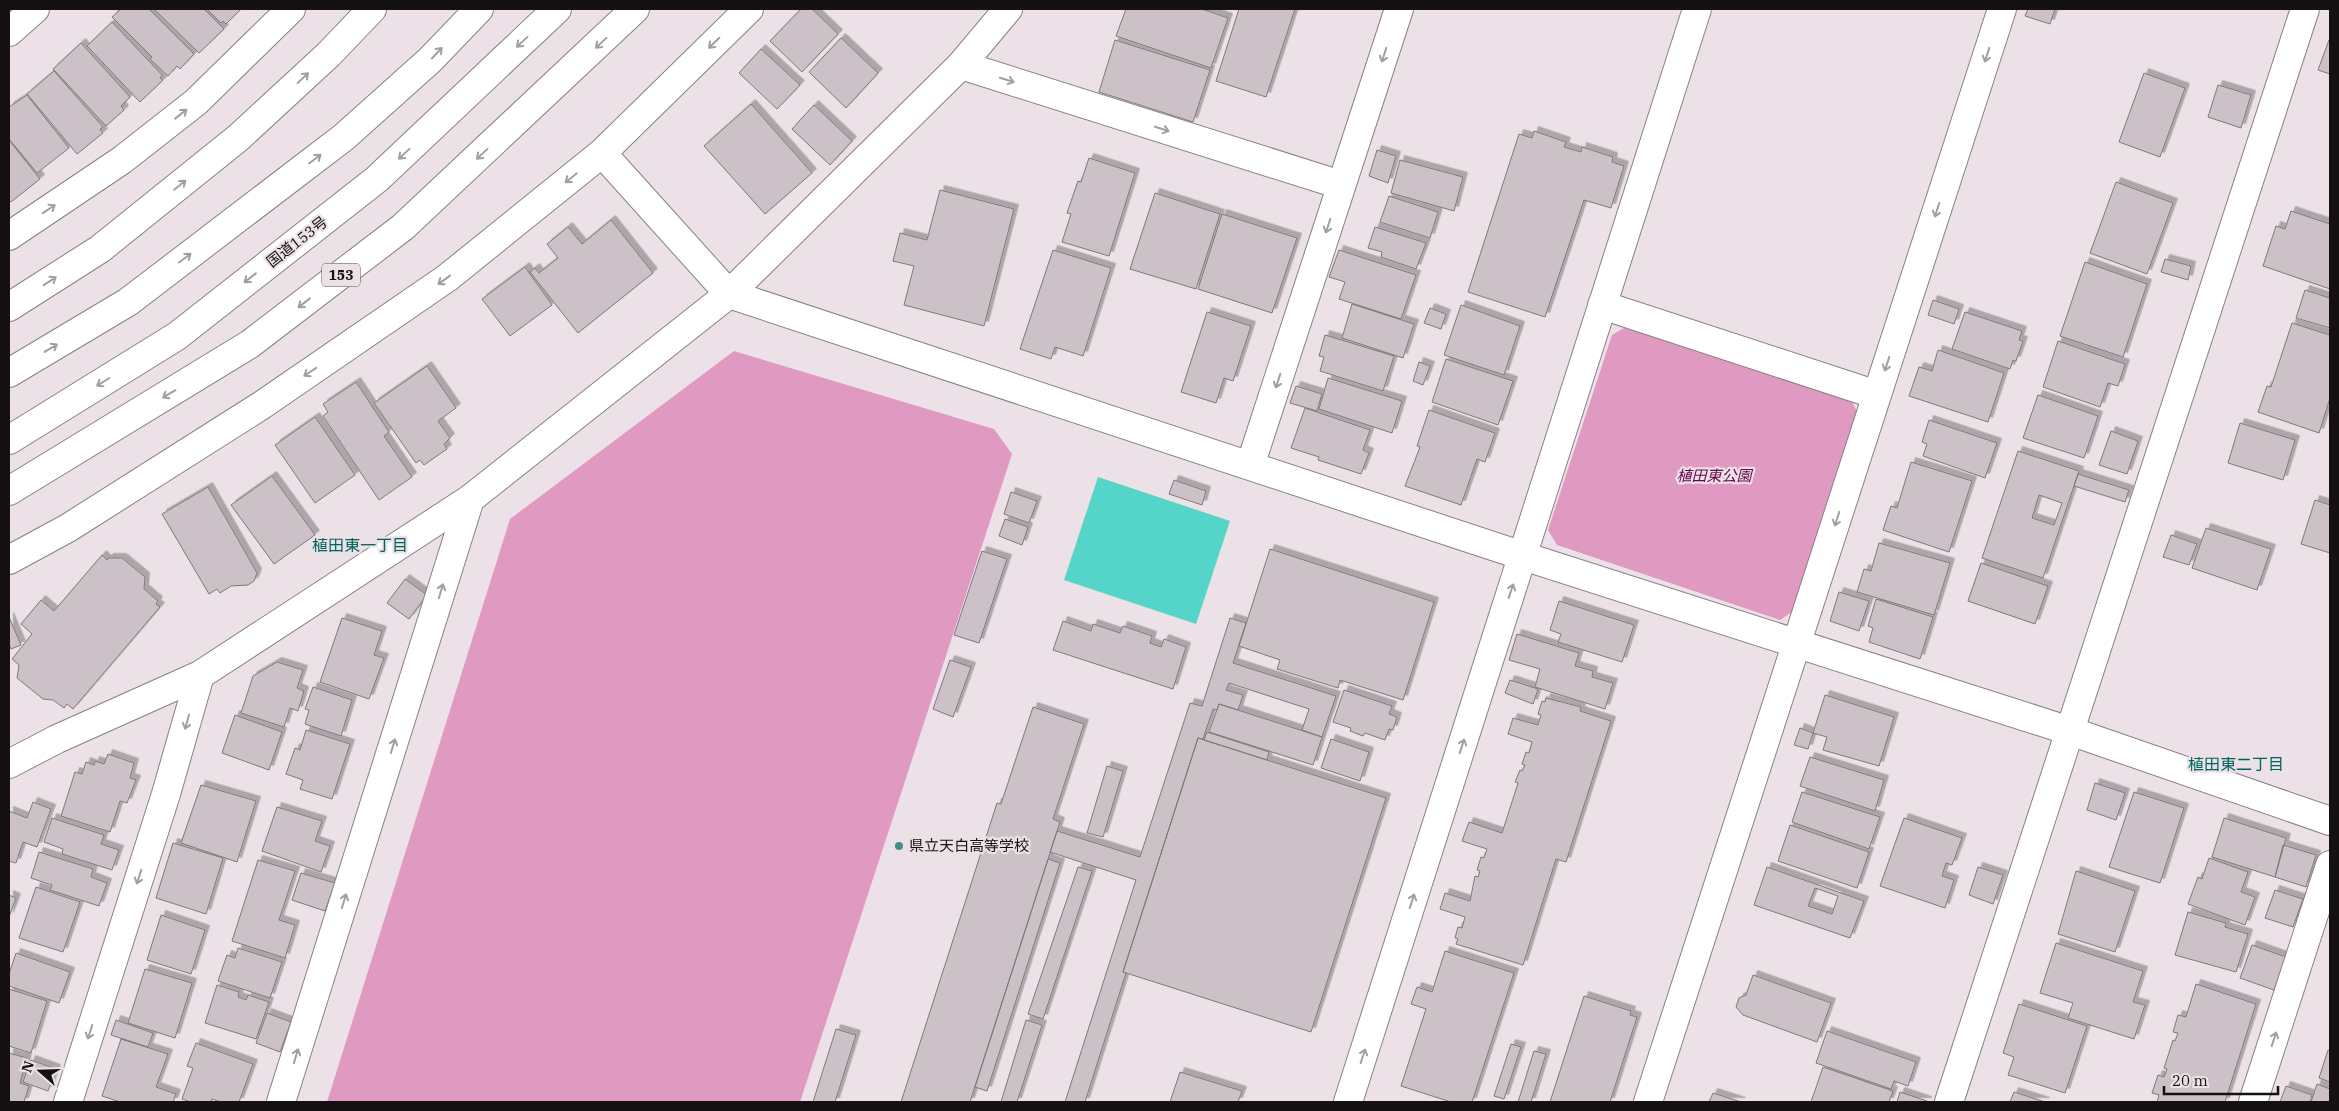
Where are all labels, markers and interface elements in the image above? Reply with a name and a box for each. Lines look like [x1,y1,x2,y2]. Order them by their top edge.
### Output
one-way arrow [515,36,528,48]
one-way arrow [594,37,607,49]
one-way arrow [708,37,721,49]
one-way arrow [431,47,443,59]
one-way arrow [1379,47,1388,62]
one-way arrow [1982,47,1991,62]
one-way arrow [297,72,309,84]
one-way arrow [999,76,1015,85]
one-way arrow [174,109,187,120]
one-way arrow [1154,124,1170,134]
one-way arrow [397,148,410,160]
one-way arrow [475,148,488,160]
one-way arrow [308,154,321,165]
one-way arrow [564,172,577,184]
one-way arrow [174,179,187,190]
one-way arrow [1932,201,1941,217]
one-way arrow [42,204,56,214]
street label: 国道153号 [262,212,331,271]
one-way arrow [1323,218,1332,233]
one-way arrow [178,253,192,263]
road number: 153 [322,264,360,286]
one-way arrow [244,273,257,284]
one-way arrow [437,275,451,285]
one-way arrow [42,276,56,286]
one-way arrow [297,298,311,308]
one-way arrow [43,343,57,353]
one-way arrow [1882,356,1891,372]
one-way arrow [303,367,317,377]
one-way arrow [1272,372,1282,388]
one-way arrow [97,377,111,387]
one-way arrow [163,389,177,399]
park label: 植田東公園 [1676,466,1753,485]
one-way arrow [1831,511,1841,527]
district label: 植田東一丁目 [312,535,408,555]
one-way arrow [437,583,447,599]
one-way arrow [1507,584,1517,600]
one-way arrow [181,713,191,729]
one-way arrow [388,738,398,754]
one-way arrow [1457,739,1467,755]
district label: 植田東二丁目 [2188,754,2284,774]
place label: 県立天白高等学校 [909,836,1029,855]
marker: 県立天白高等学校 [893,840,905,852]
one-way arrow [134,869,144,885]
one-way arrow [340,893,350,909]
one-way arrow [1408,893,1418,909]
one-way arrow [85,1024,94,1040]
one-way arrow [2270,1032,2279,1048]
north arrow [15,1046,65,1096]
one-way arrow [291,1048,301,1064]
one-way arrow [1359,1048,1368,1064]
text: N [17,1058,38,1075]
scale bar [2164,1064,2278,1096]
text: 20 m [2172,1071,2208,1090]

